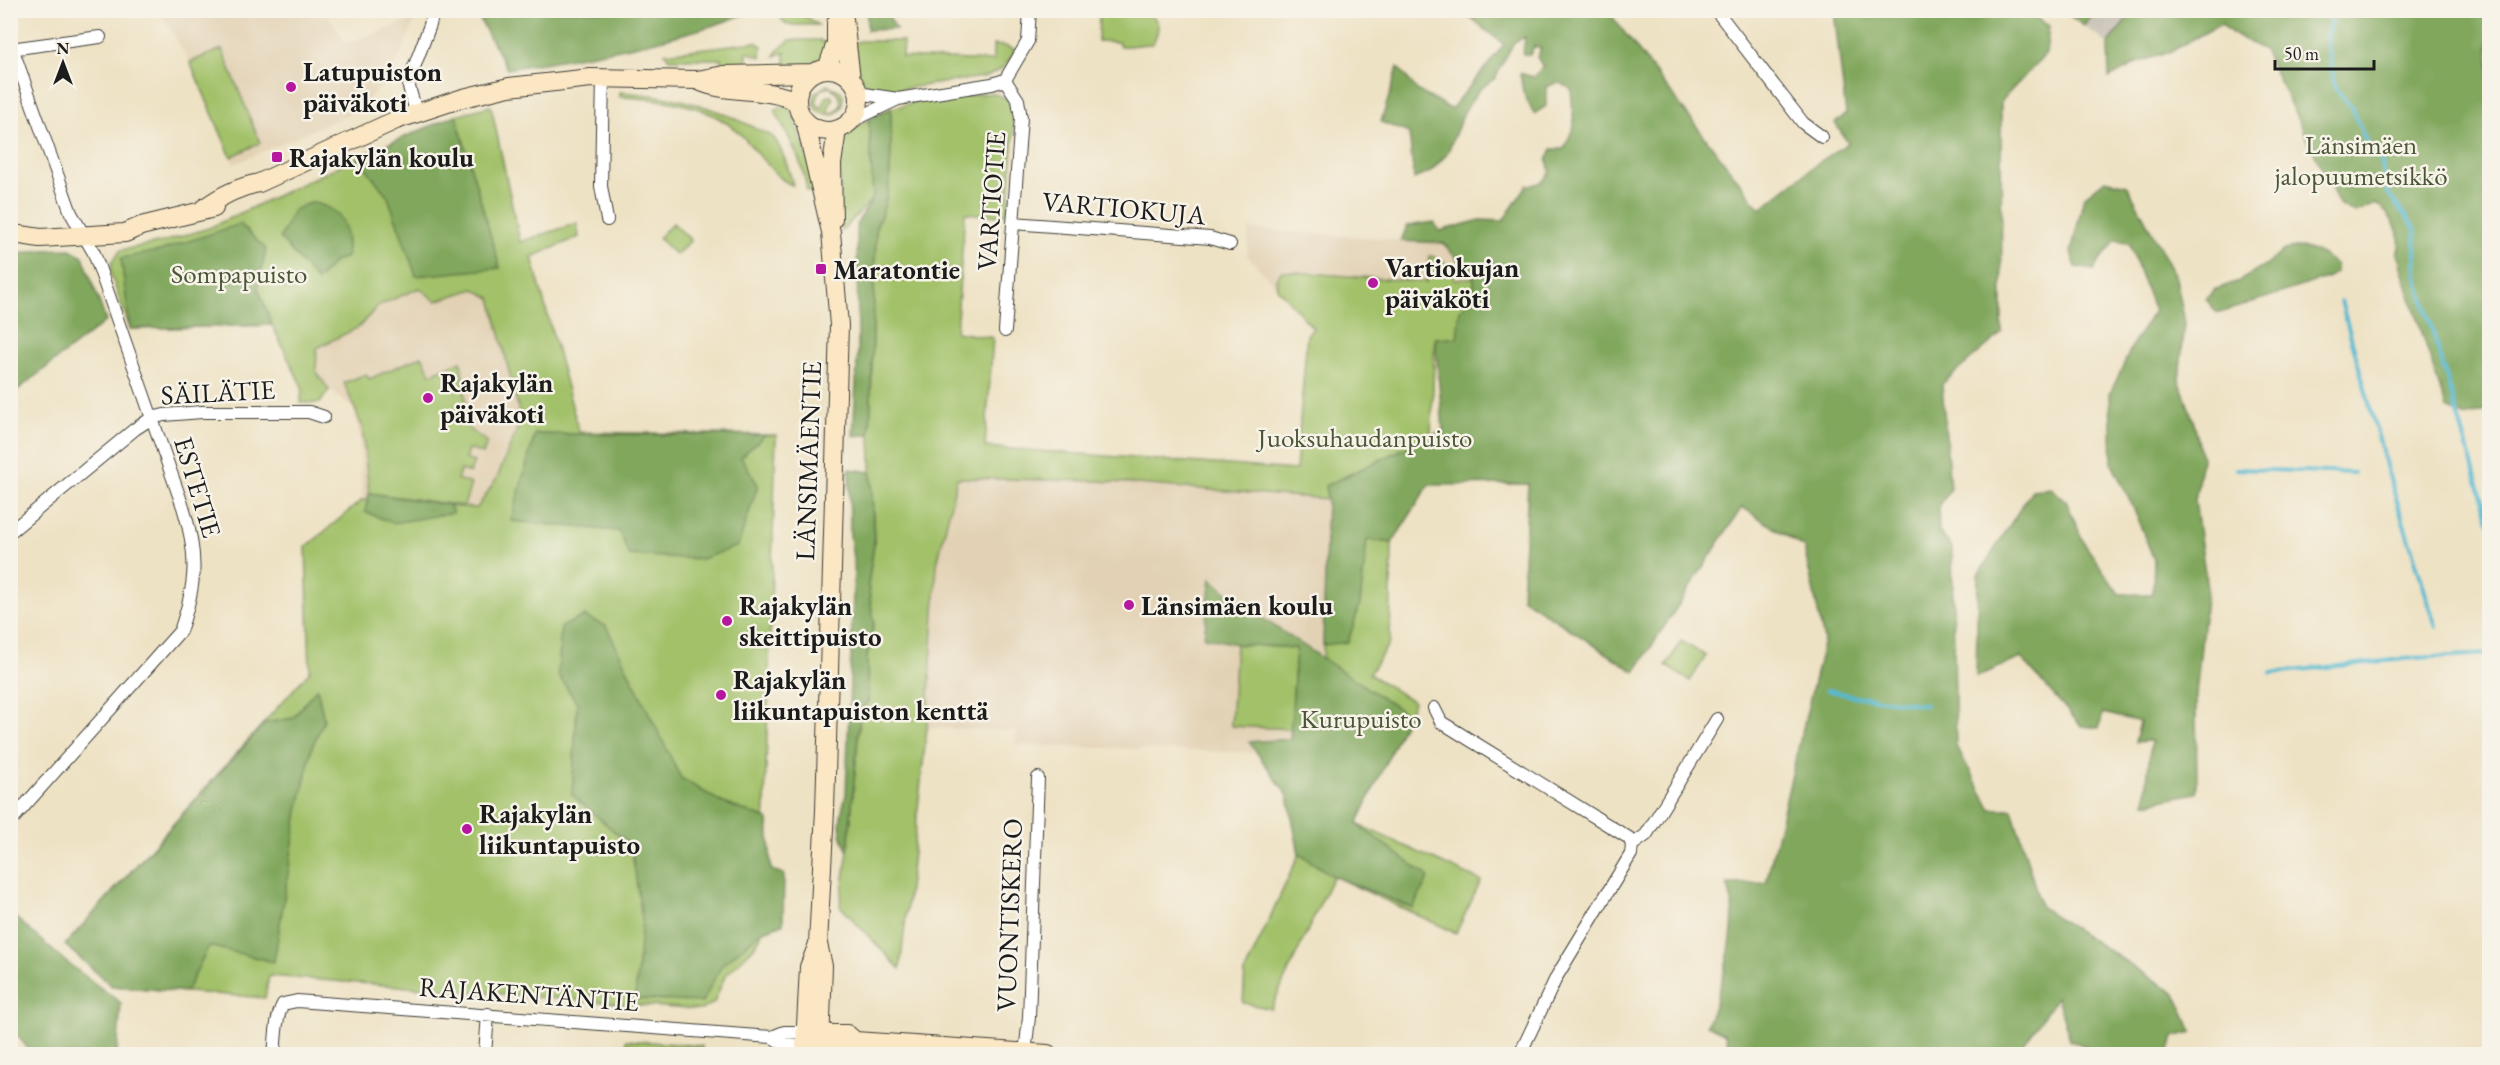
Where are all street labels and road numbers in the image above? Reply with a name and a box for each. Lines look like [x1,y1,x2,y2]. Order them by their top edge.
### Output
street label: VARTIOTIE [969,130,1013,272]
street label: VARTIOKUJA [1041,183,1207,233]
street label: LÄNSIMÄENTIE [787,361,829,561]
street label: SÄILÄTIE [160,372,276,412]
street label: ESTETIE [166,432,230,542]
street label: VUONTISKERO [988,818,1030,1012]
street label: RAJAKENTÄNTIE [418,969,640,1019]

